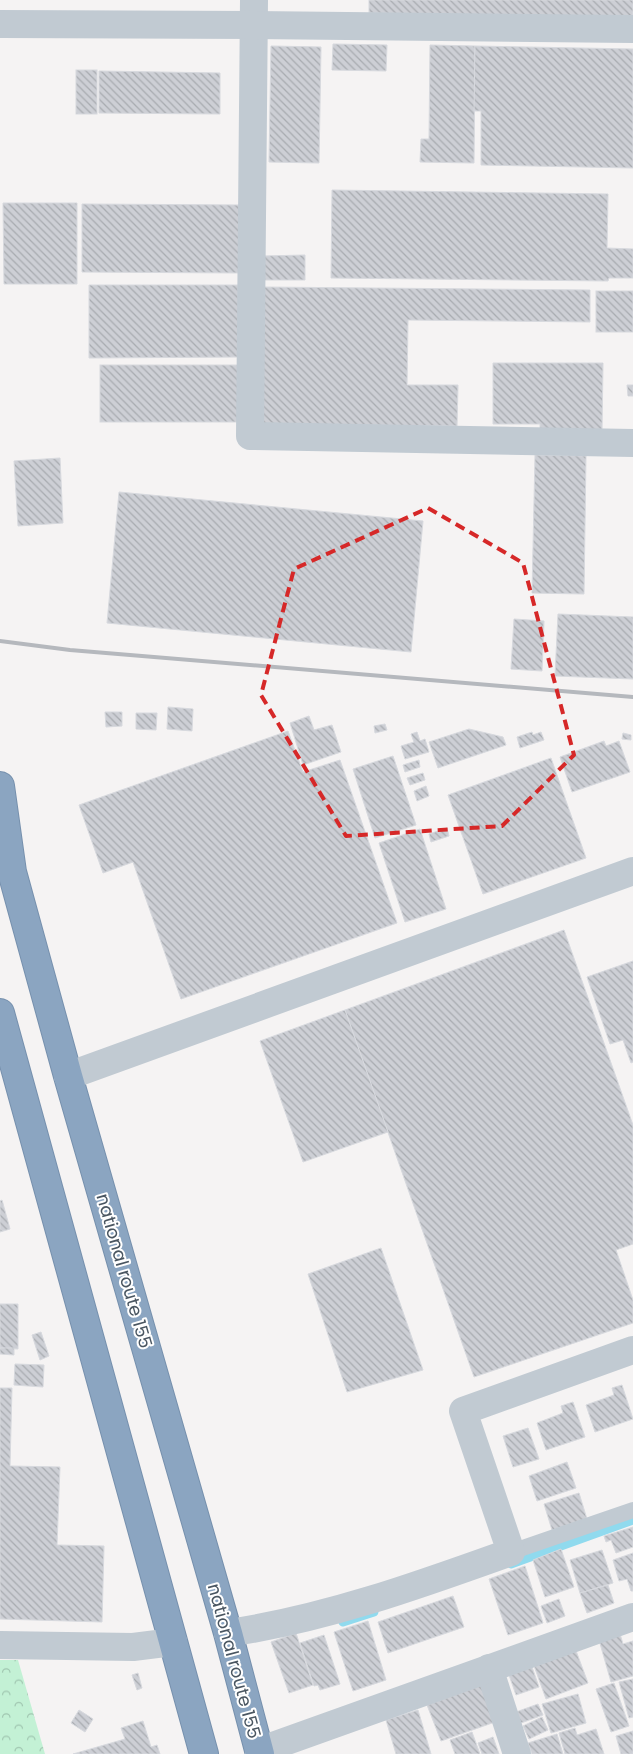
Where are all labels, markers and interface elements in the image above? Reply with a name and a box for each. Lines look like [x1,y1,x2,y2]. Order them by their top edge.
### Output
street label: national route 155 [90,1191,159,1351]
street label: national route 155 [202,1580,267,1741]

